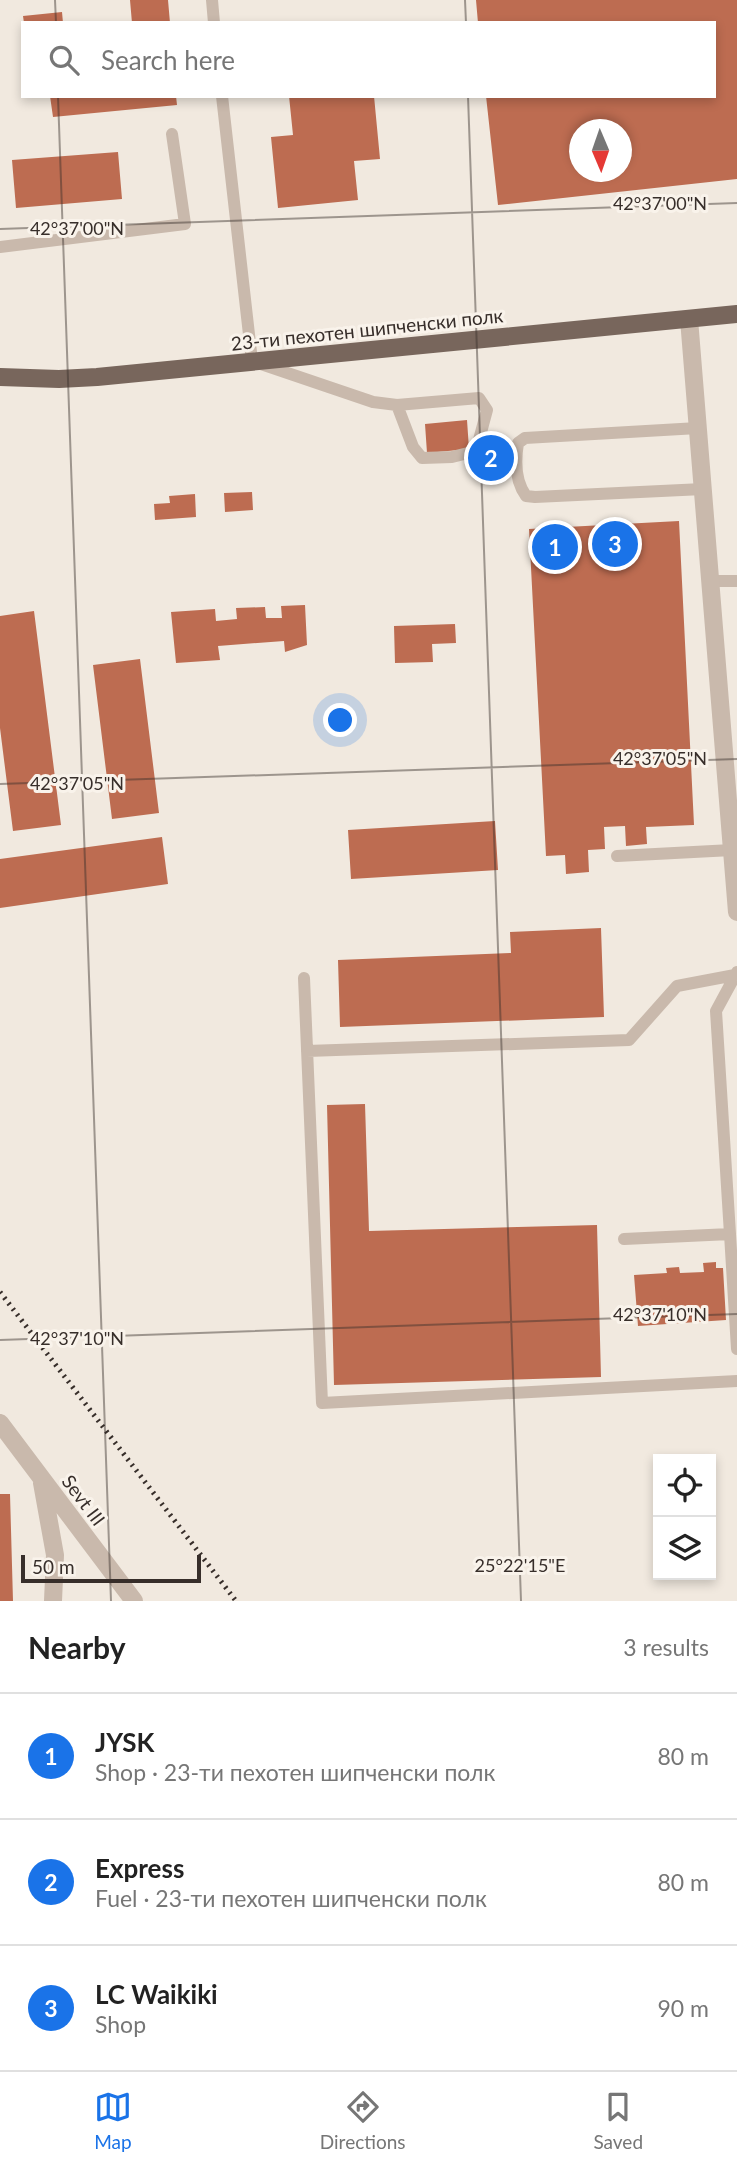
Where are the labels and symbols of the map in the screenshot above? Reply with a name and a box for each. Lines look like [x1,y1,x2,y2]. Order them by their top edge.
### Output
north arrow [569,119,632,182]
text: 42°37'00"N [613,192,707,214]
text: 42°37'00"N [30,217,124,239]
street label: 23-ти пехотен шипченски полк [230,303,504,355]
pin: 2 [468,432,514,484]
pin: 3 [592,518,638,570]
pin: 1 [532,521,578,573]
your location [323,703,357,737]
text: 42°37'05"N [613,747,707,769]
text: 42°37'05"N [30,772,124,794]
text: 42°37'10"N [613,1303,707,1325]
text: 42°37'10"N [30,1327,124,1349]
street label: Sevt III [58,1470,110,1530]
scale bar [21,1552,201,1584]
text: 25°22'15"E [475,1554,565,1576]

